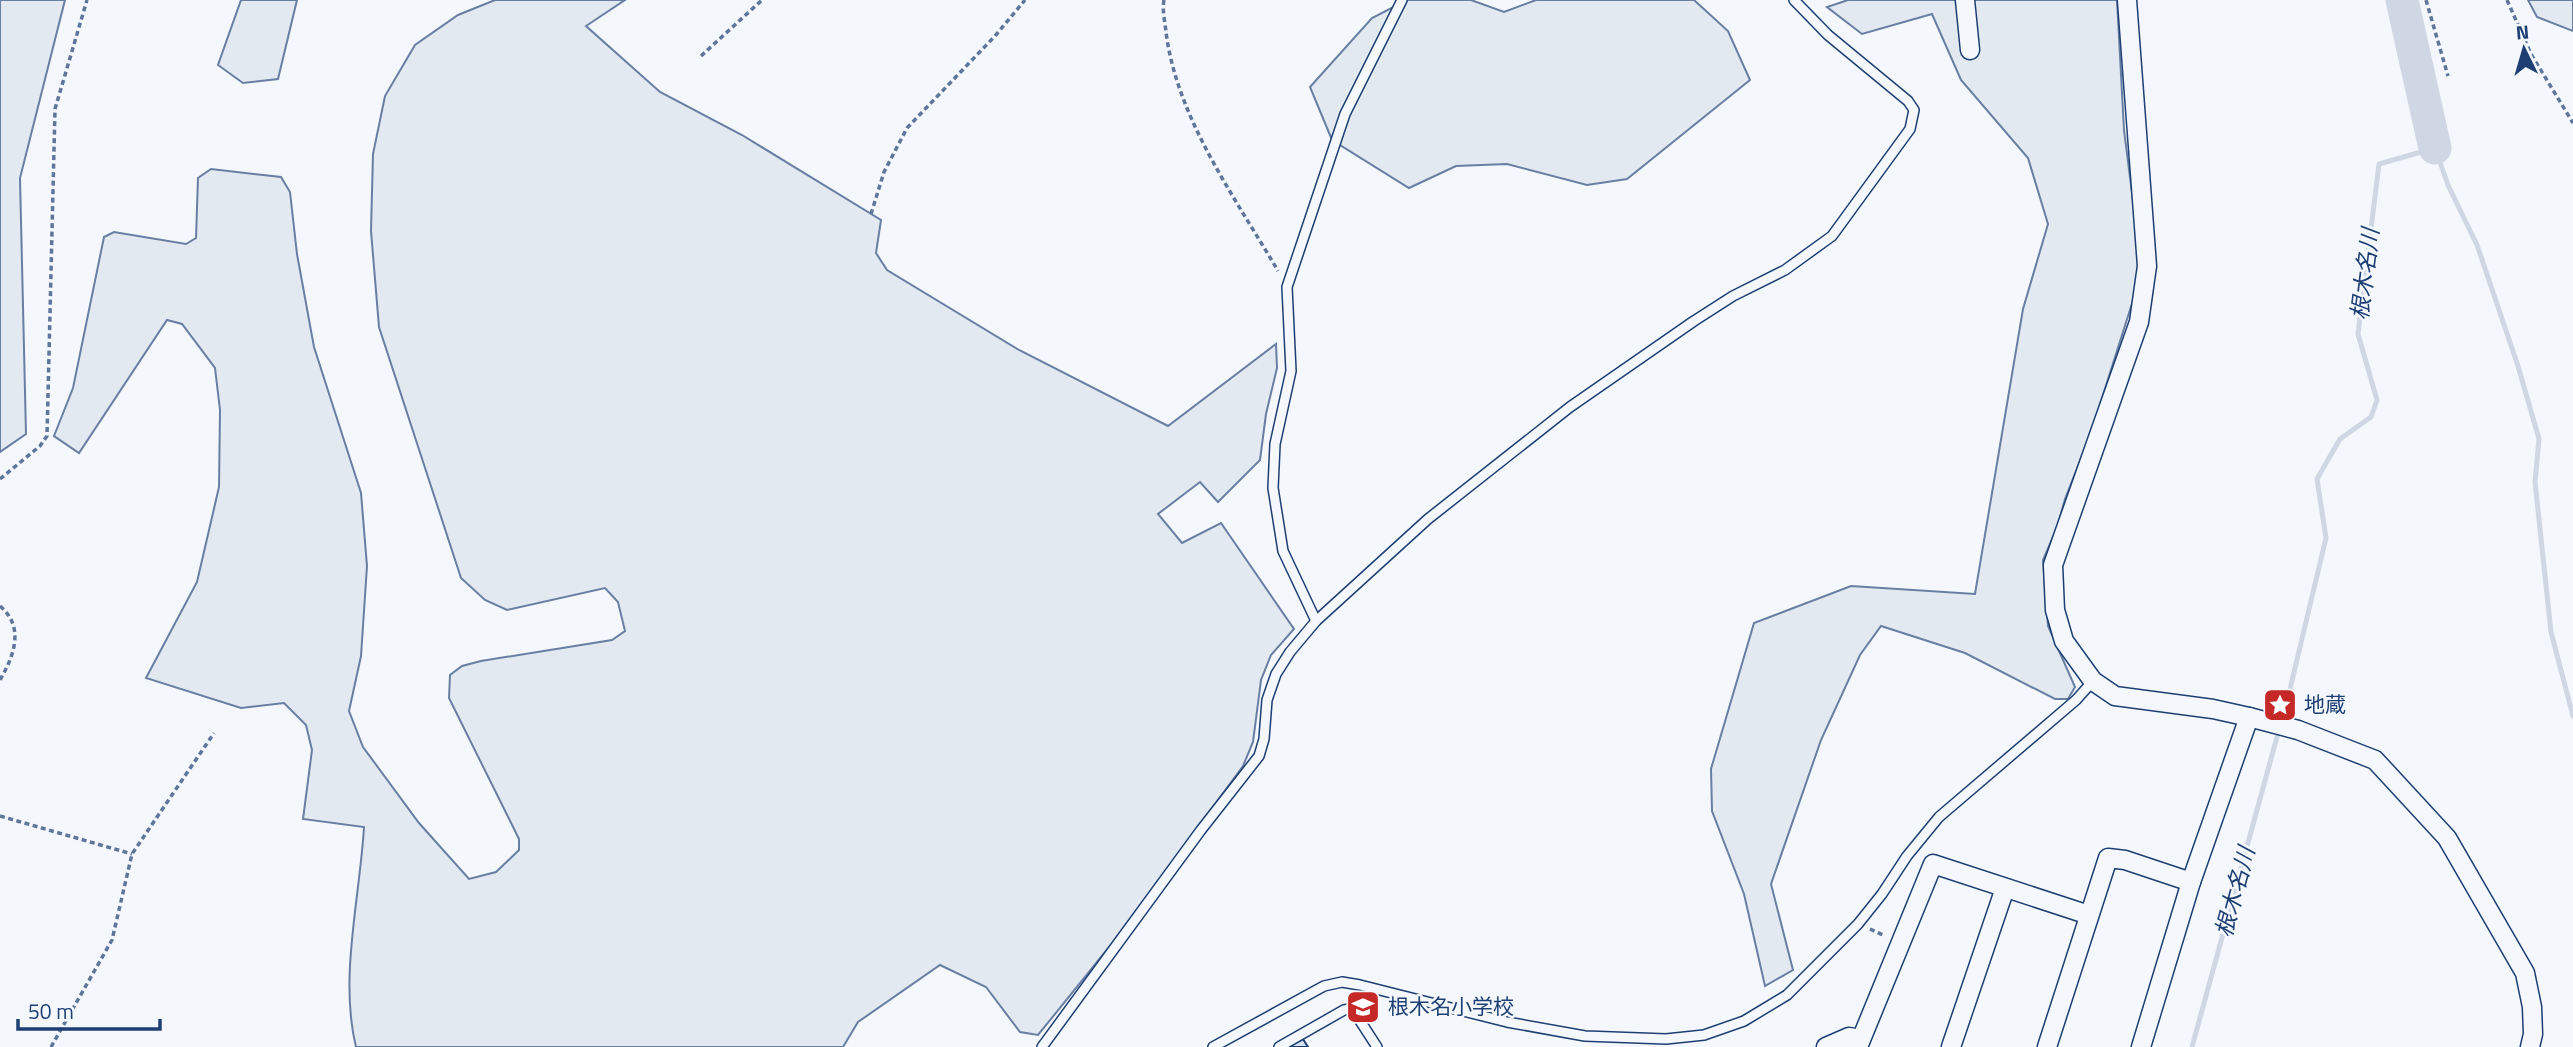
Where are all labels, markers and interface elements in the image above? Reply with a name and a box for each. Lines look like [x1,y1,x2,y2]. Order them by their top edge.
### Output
north arrow [2489,14,2559,84]
text: N [2515,17,2530,47]
water label: 根木名川 [2342,223,2388,322]
place icon: 地蔵 [2261,686,2299,724]
place label: 地蔵 [2304,688,2346,720]
water label: 根木名川 [2206,840,2264,941]
scale bar [18,988,159,1032]
school or university icon: 根木名小学校 [1344,988,1382,1026]
place label: 根木名小学校 [1388,990,1514,1022]
text: 50 m [28,995,74,1027]

